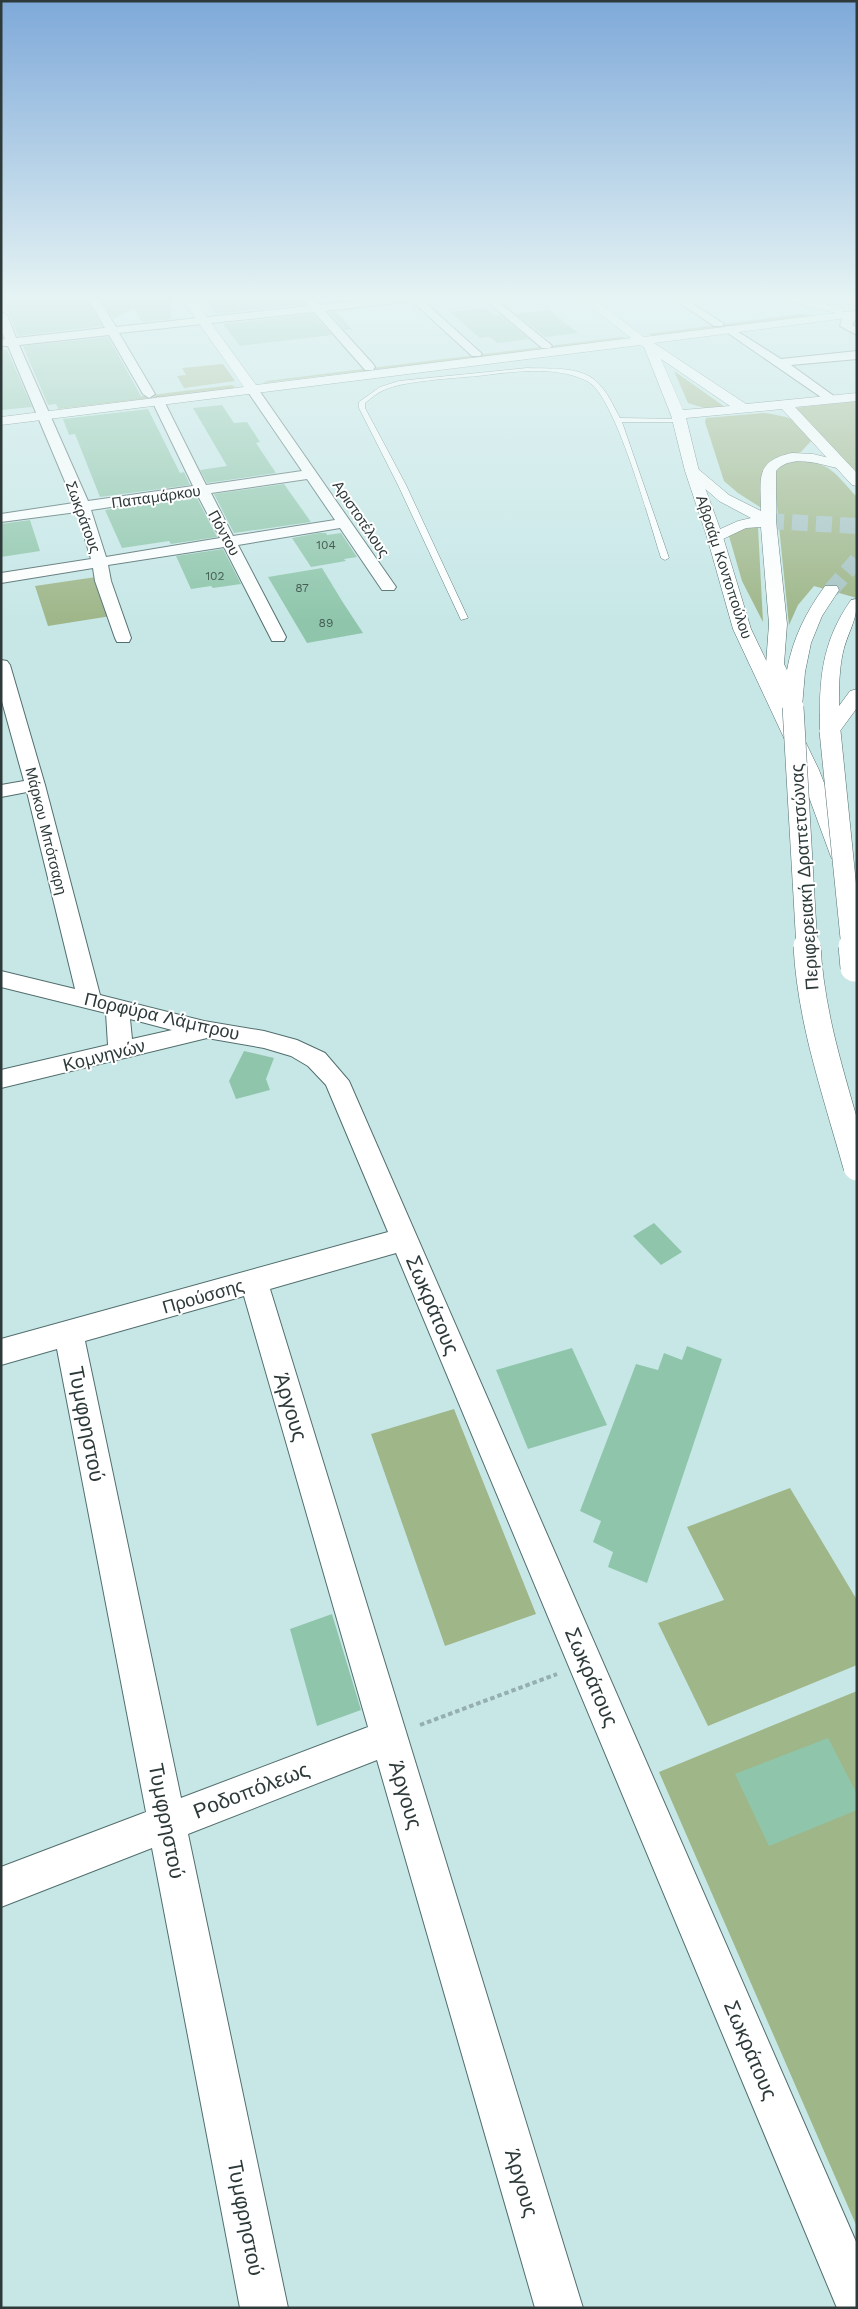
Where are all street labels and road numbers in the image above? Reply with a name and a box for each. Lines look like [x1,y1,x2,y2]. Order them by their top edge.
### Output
street label: Αριστοτέλους [329,477,393,561]
street label: Σωκράτους [62,479,104,555]
street label: Παπαμάρκου [110,482,202,512]
street label: Αβραάμ Κοντοπούλου [692,493,756,641]
street label: Πόντου [204,507,244,559]
street label: Περιφερειακή Δραπετσώνας [786,763,822,991]
street label: Μάρκου Μπότσαρη [21,765,71,897]
street label: Πορφύρα Λάμπρου [82,988,242,1044]
street label: Κομνηνών [61,1035,147,1075]
street label: Σωκράτους [401,1252,465,1358]
street label: Προύσσης [160,1274,247,1318]
street label: Τυμφρηστού [64,1364,110,1484]
street label: Άργους [269,1370,313,1444]
street label: Σωκράτους [560,1624,624,1730]
street label: Ροδοπόλεως [189,1756,313,1824]
street label: Άργους [384,1758,428,1832]
street label: Τυμφρηστού [144,1761,190,1881]
street label: Σωκράτους [719,1997,783,2103]
street label: Άργους [500,2146,544,2220]
street label: Τυμφρηστού [223,2158,269,2278]

